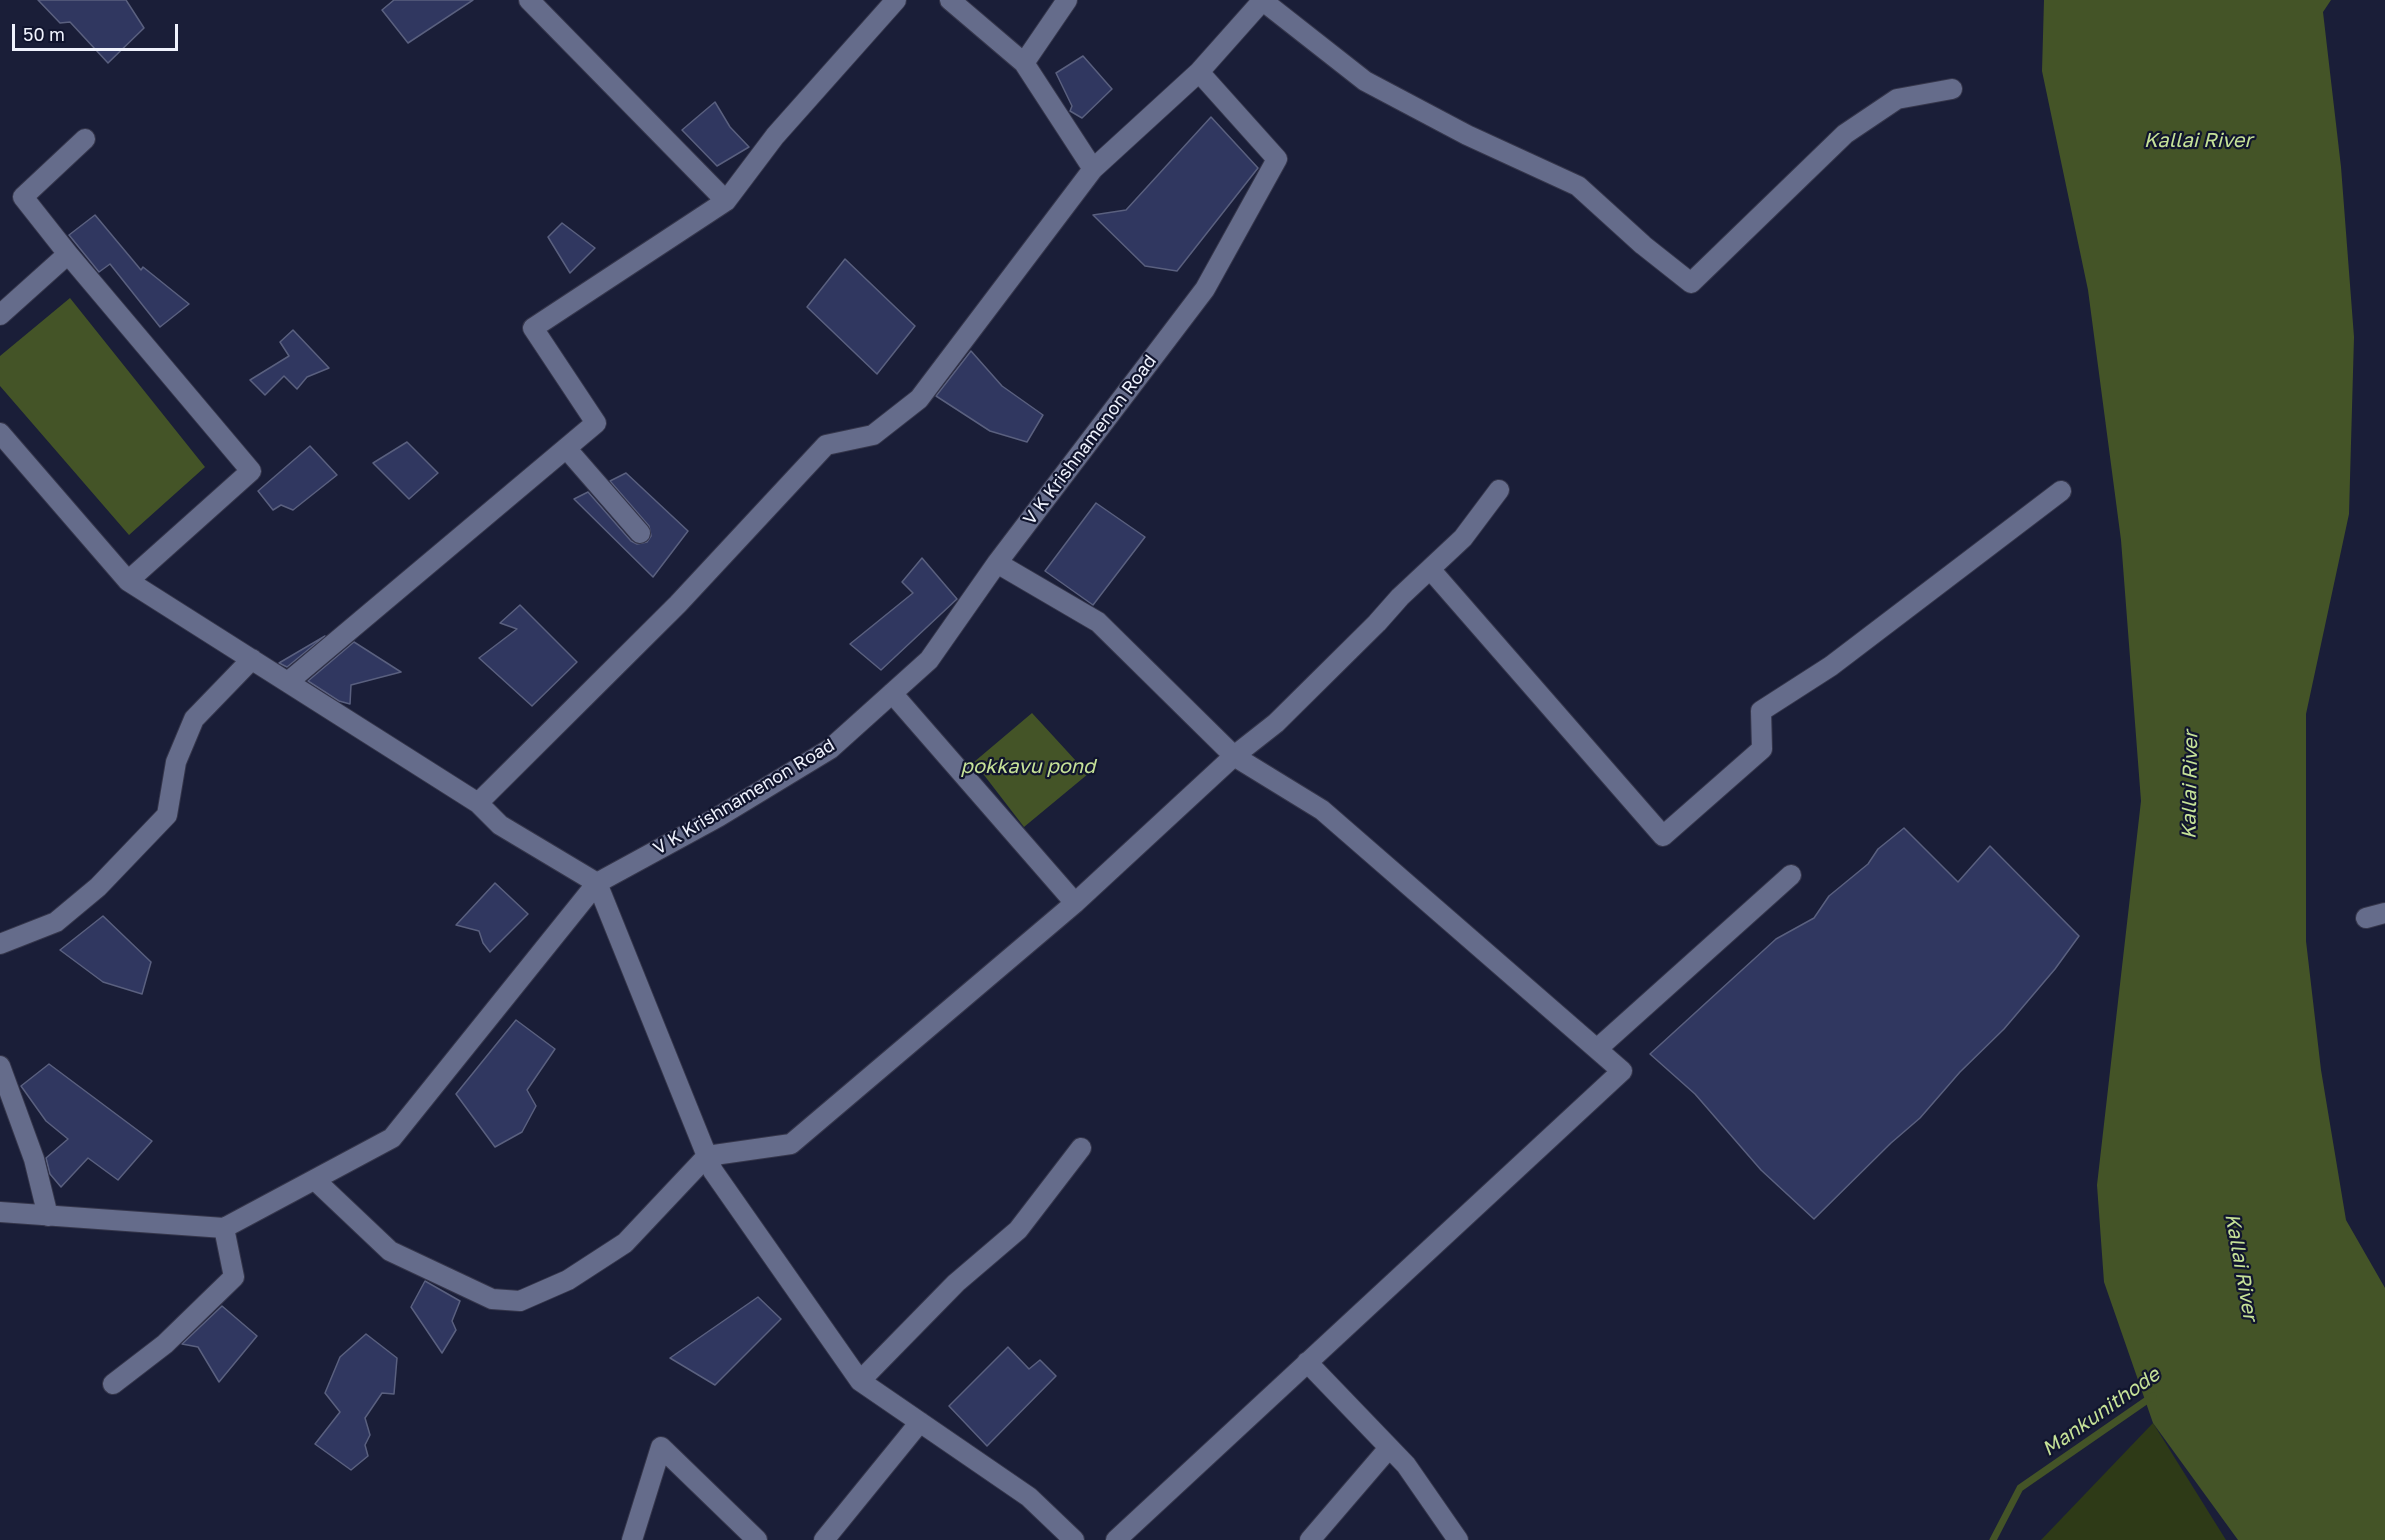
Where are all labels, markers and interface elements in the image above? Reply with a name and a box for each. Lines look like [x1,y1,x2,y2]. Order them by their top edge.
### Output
scale bar [15,12,182,50]
text: 50 m [23,23,65,45]
water label: Kallai River [2144,129,2252,153]
street label: V K Krishnamenon Road [1019,351,1161,529]
water label: Kallai River [2177,731,2203,839]
street label: V K Krishnamenon Road [650,734,838,860]
water label: pokkavu pond [961,755,1095,779]
water label: Kallai River [2220,1211,2262,1323]
water label: Mankunithode [2038,1363,2164,1461]

